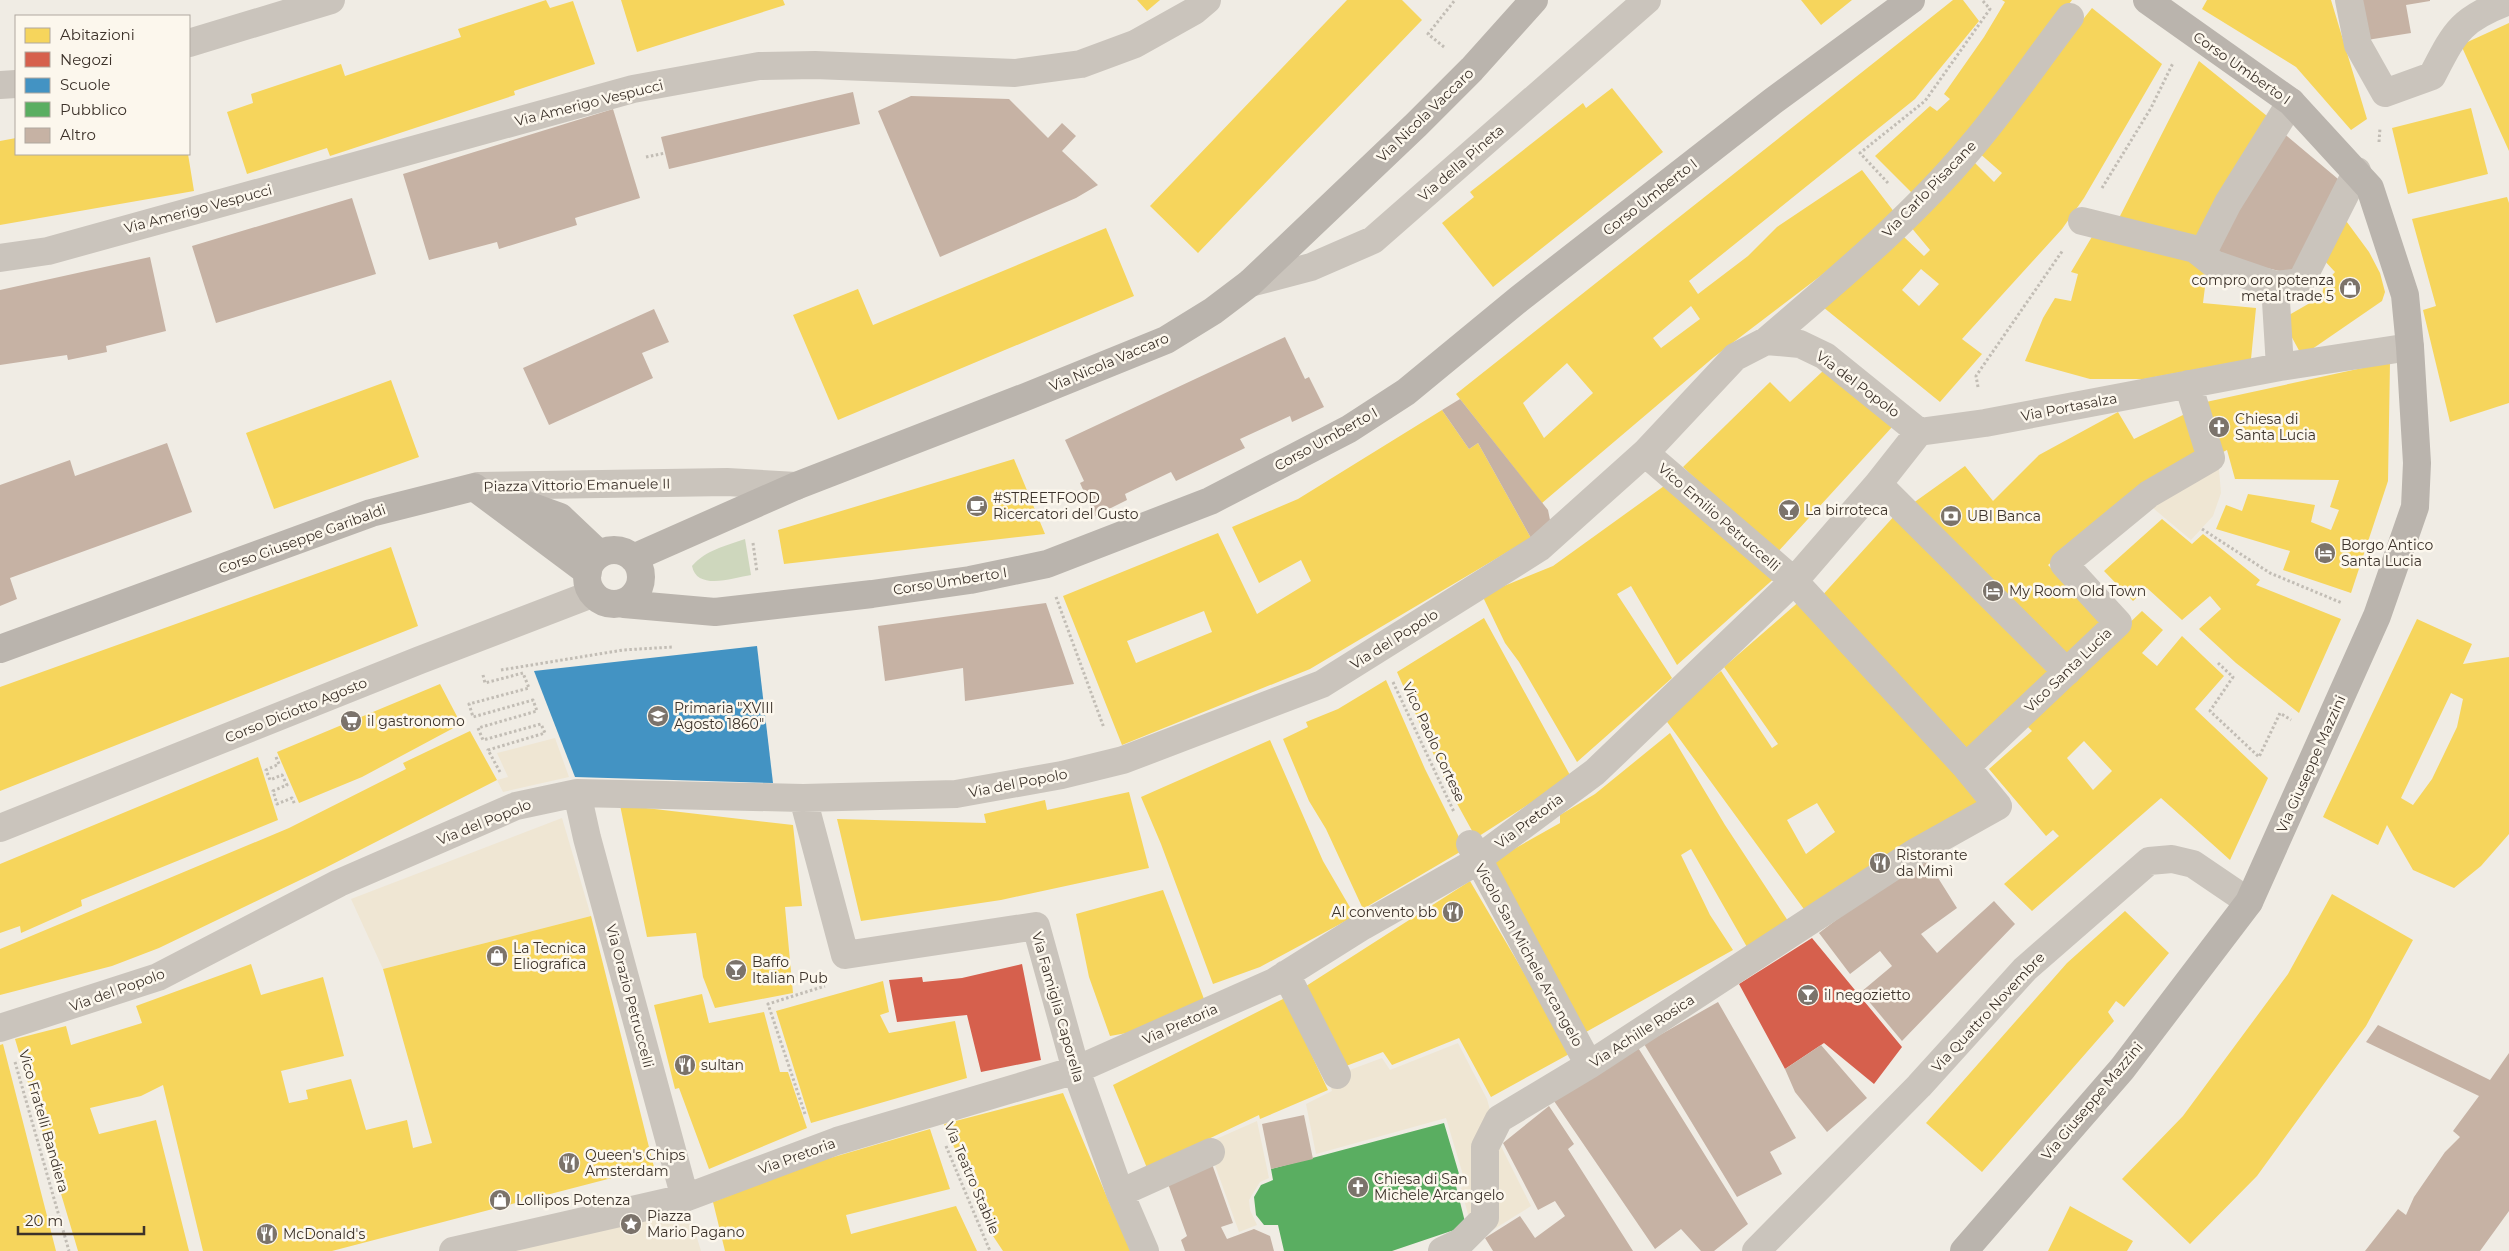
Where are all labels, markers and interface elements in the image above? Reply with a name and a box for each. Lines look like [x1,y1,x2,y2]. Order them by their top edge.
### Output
legend [15,15,190,155]
text: Abitazioni [60,25,135,44]
street label: Corso Umberto I [2190,28,2294,108]
text: Negozi [60,50,113,69]
street label: Via Nicola Vaccaro [1373,64,1477,166]
text: Scuole [60,75,110,94]
street label: Via Amerigo Vespucci [513,76,665,130]
text: Pubblico [60,100,127,119]
street label: Via della Pineta [1414,121,1508,205]
text: Altro [60,125,96,144]
street label: Via Carlo Pisacane [1878,137,1980,241]
street label: Corso Umberto I [1599,154,1701,240]
street label: Via Amerigo Vespucci [122,181,274,237]
place label: compro oro potenza metal trade 5 [2192,271,2334,305]
shop icon: compro oro potenza metal trade 5 [2338,276,2362,300]
street label: Via Nicola Vaccaro [1047,329,1172,395]
street label: Via del Popolo [1813,347,1904,421]
street label: Via Portasalza [2019,389,2119,425]
street label: Corso Umberto I [1271,403,1381,475]
place label: Chiesa di Santa Lucia [2235,410,2316,444]
church icon: Chiesa di Santa Lucia [2207,415,2231,439]
street label: Vico Emilio Petruccelli [1654,459,1784,575]
street label: Piazza Vittorio Emanuele II [483,474,671,496]
place label: #STREETFOOD Ricercatori del Gusto [993,489,1139,523]
cafe icon: #STREETFOOD Ricercatori del Gusto [965,494,989,518]
bar icon: La birroteca [1777,498,1801,522]
street label: Corso Giuseppe Garibaldi [216,500,388,578]
place label: La birroteca [1805,501,1888,519]
bank icon: UBI Banca [1939,504,1963,528]
place label: UBI Banca [1967,507,2041,525]
place label: Borgo Antico Santa Lucia [2341,536,2434,570]
hotel icon: Borgo Antico Santa Lucia [2313,541,2337,565]
street label: Corso Umberto I [892,563,1008,599]
hotel icon: My Room Old Town [1981,579,2005,603]
place label: My Room Old Town [2009,582,2146,600]
street label: Via del Popolo [1347,605,1441,673]
street label: Vico Santa Lucia [2021,624,2115,716]
street label: Corso Diciotto Agosto [222,673,370,747]
street label: Vico Paolo Cortese [1398,679,1470,805]
street label: Via Giuseppe Mazzini [2273,692,2349,836]
place label: Primaria "XVIII Agosto 1860" [674,699,774,733]
school or university icon: Primaria "XVIII Agosto 1860" [646,704,670,728]
supermarket icon: il gastronomo [339,709,363,733]
place label: il gastronomo [367,712,465,730]
street label: Via del Popolo [967,765,1069,801]
street label: Via Pretoria [1491,790,1567,852]
street label: Via del Popolo [434,795,534,849]
place label: Ristorante da Mimì [1896,846,1968,880]
restaurant icon: Ristorante da Mimì [1868,851,1892,875]
street label: Vicolo San Michele Arcangelo [1471,860,1587,1050]
restaurant icon: Al convento bb [1441,900,1465,924]
place label: Al convento bb [1332,903,1437,921]
street label: Via Orazio Petruccelli [602,922,658,1070]
street label: Via Famiglia Caporella [1028,930,1088,1084]
place label: La Tecnica Eliografica [513,939,586,973]
shop icon: La Tecnica Eliografica [485,944,509,968]
street label: Via Quattro Novembre [1928,948,2048,1076]
place label: Baffo Italian Pub [752,953,828,987]
bar icon: Baffo Italian Pub [724,958,748,982]
street label: Via del Popolo [67,964,167,1016]
bar icon: il negozietto [1796,983,1820,1007]
place label: il negozietto [1824,986,1911,1004]
street label: Via Achille Rosica [1586,990,1698,1072]
street label: Via Pretoria [1140,999,1220,1049]
street label: Via Giuseppe Mazzini [2037,1038,2147,1164]
street label: Vico Fratelli Bandiera [15,1048,73,1194]
restaurant icon: sultan [673,1053,697,1077]
place label: sultan [701,1056,744,1074]
street label: Via Teatro Stabile [940,1119,1004,1237]
street label: Via Pretoria [756,1134,838,1178]
place label: Queen's Chips Amsterdam [585,1146,686,1180]
restaurant icon: Queen's Chips Amsterdam [557,1151,581,1175]
place label: Chiesa di San Michele Arcangelo [1374,1170,1505,1204]
church icon: Chiesa di San Michele Arcangelo [1346,1175,1370,1199]
shop icon: Lollipos Potenza [488,1188,512,1212]
place label: Lollipos Potenza [516,1191,630,1209]
scale bar [18,1204,144,1236]
place label: Piazza Mario Pagano [647,1207,745,1241]
text: 20 m [25,1211,63,1230]
place icon: Piazza Mario Pagano [619,1212,643,1236]
restaurant icon: McDonald's [255,1222,279,1246]
place label: McDonald's [283,1225,365,1243]

